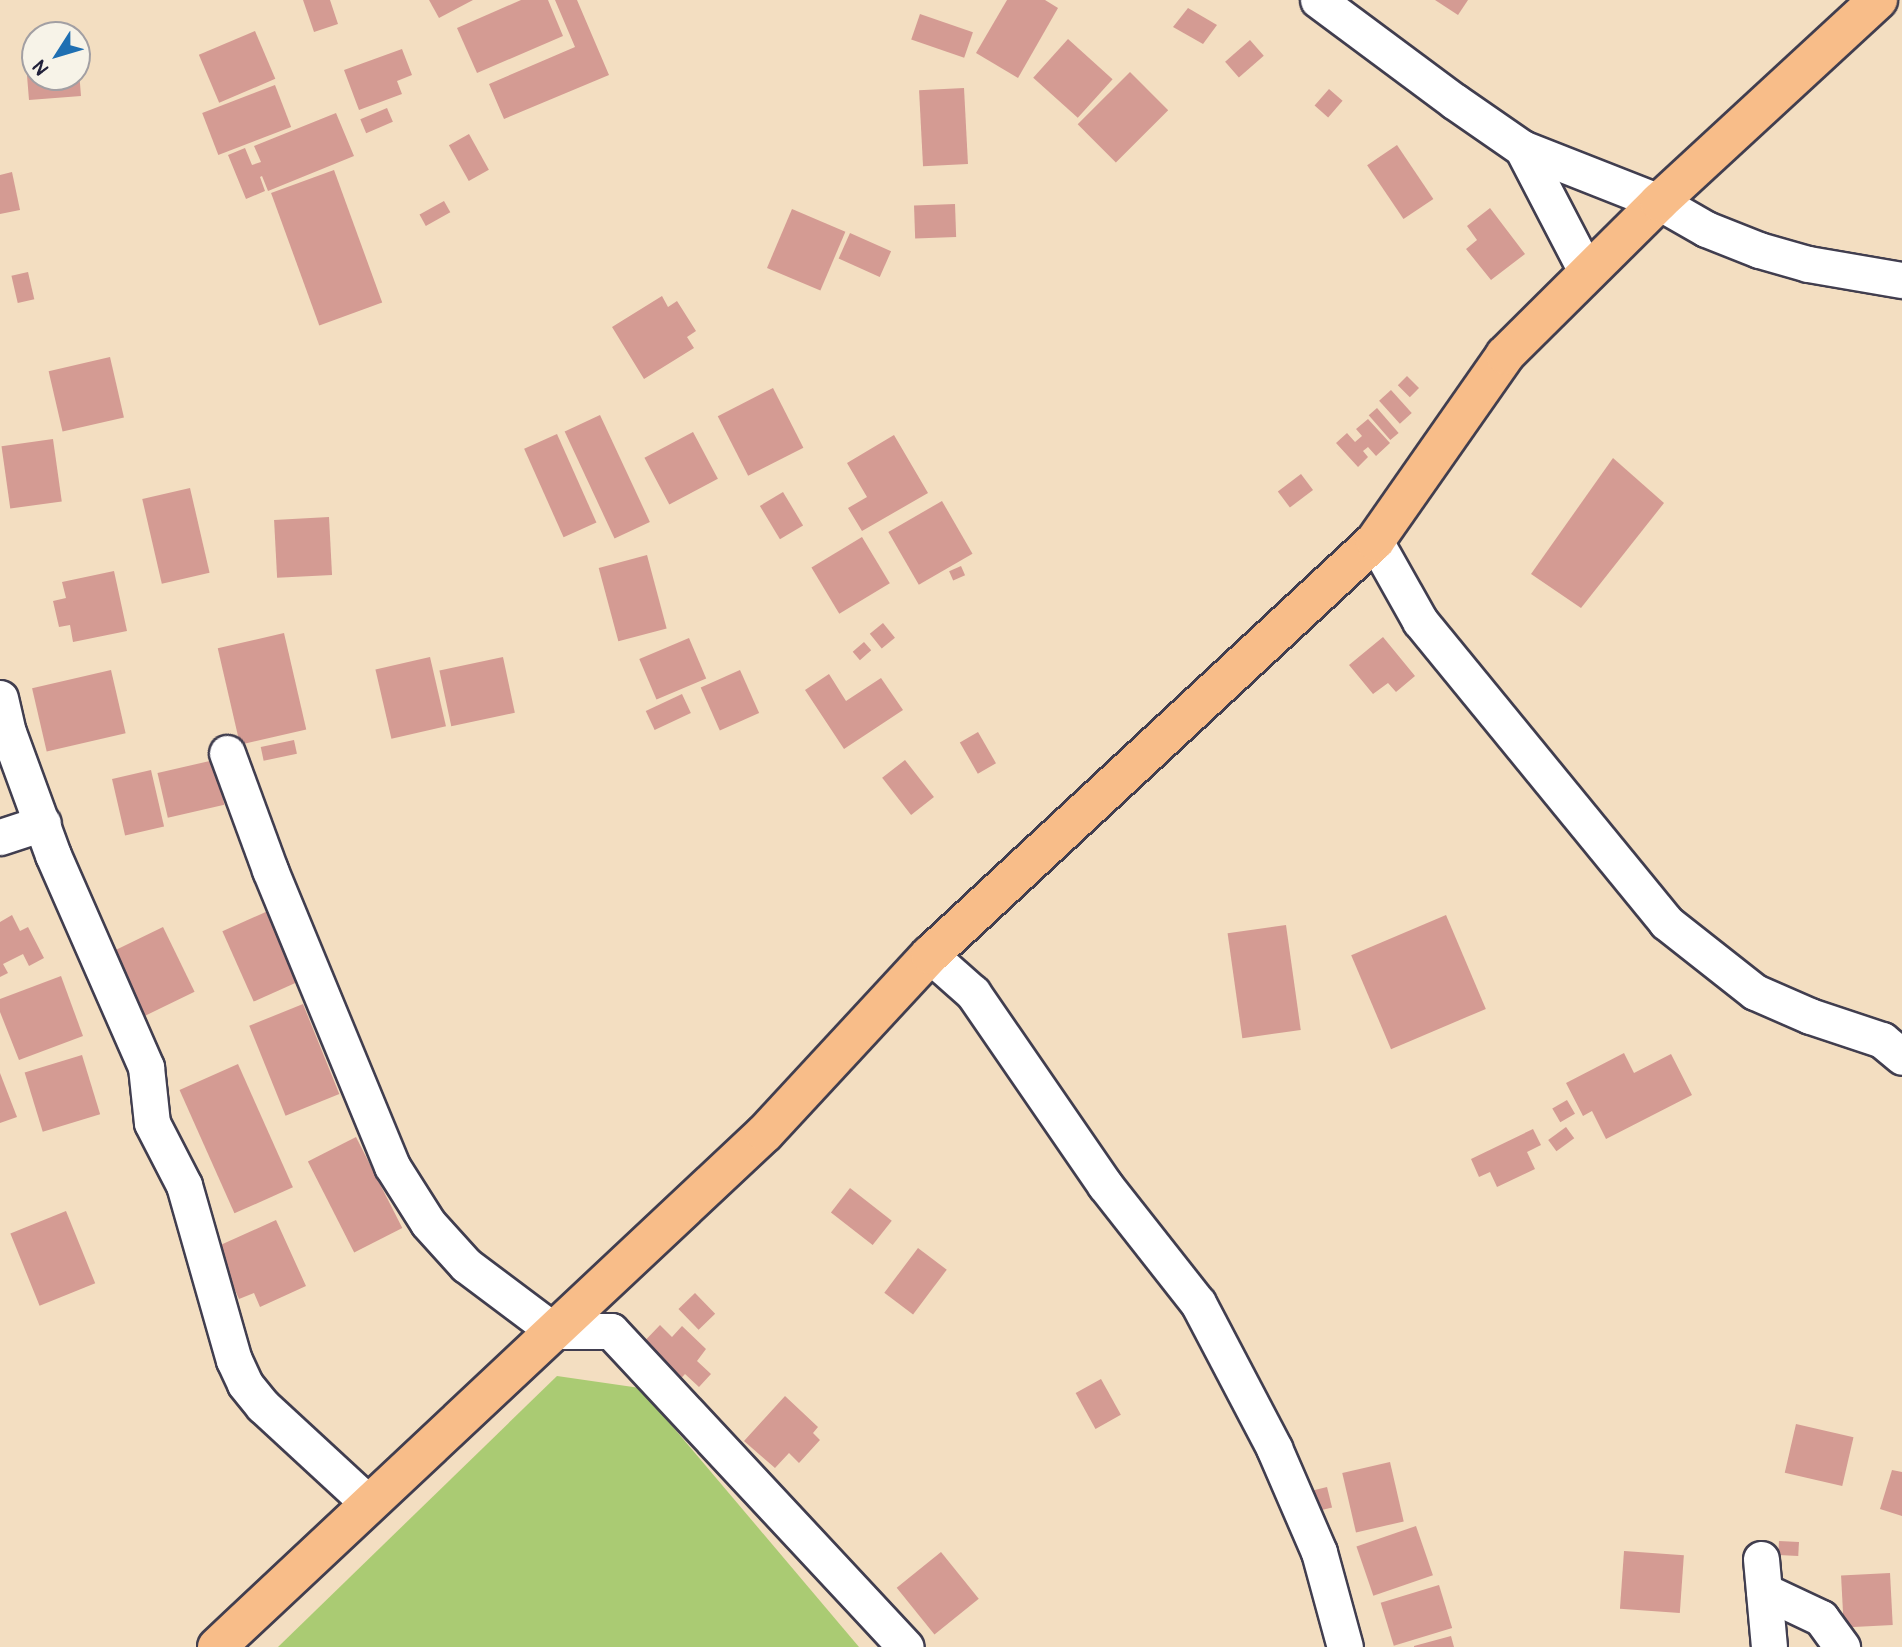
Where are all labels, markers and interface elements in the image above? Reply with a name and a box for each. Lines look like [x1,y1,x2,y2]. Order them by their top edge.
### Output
north arrow [21,21,91,91]
text: N [27,55,54,80]

